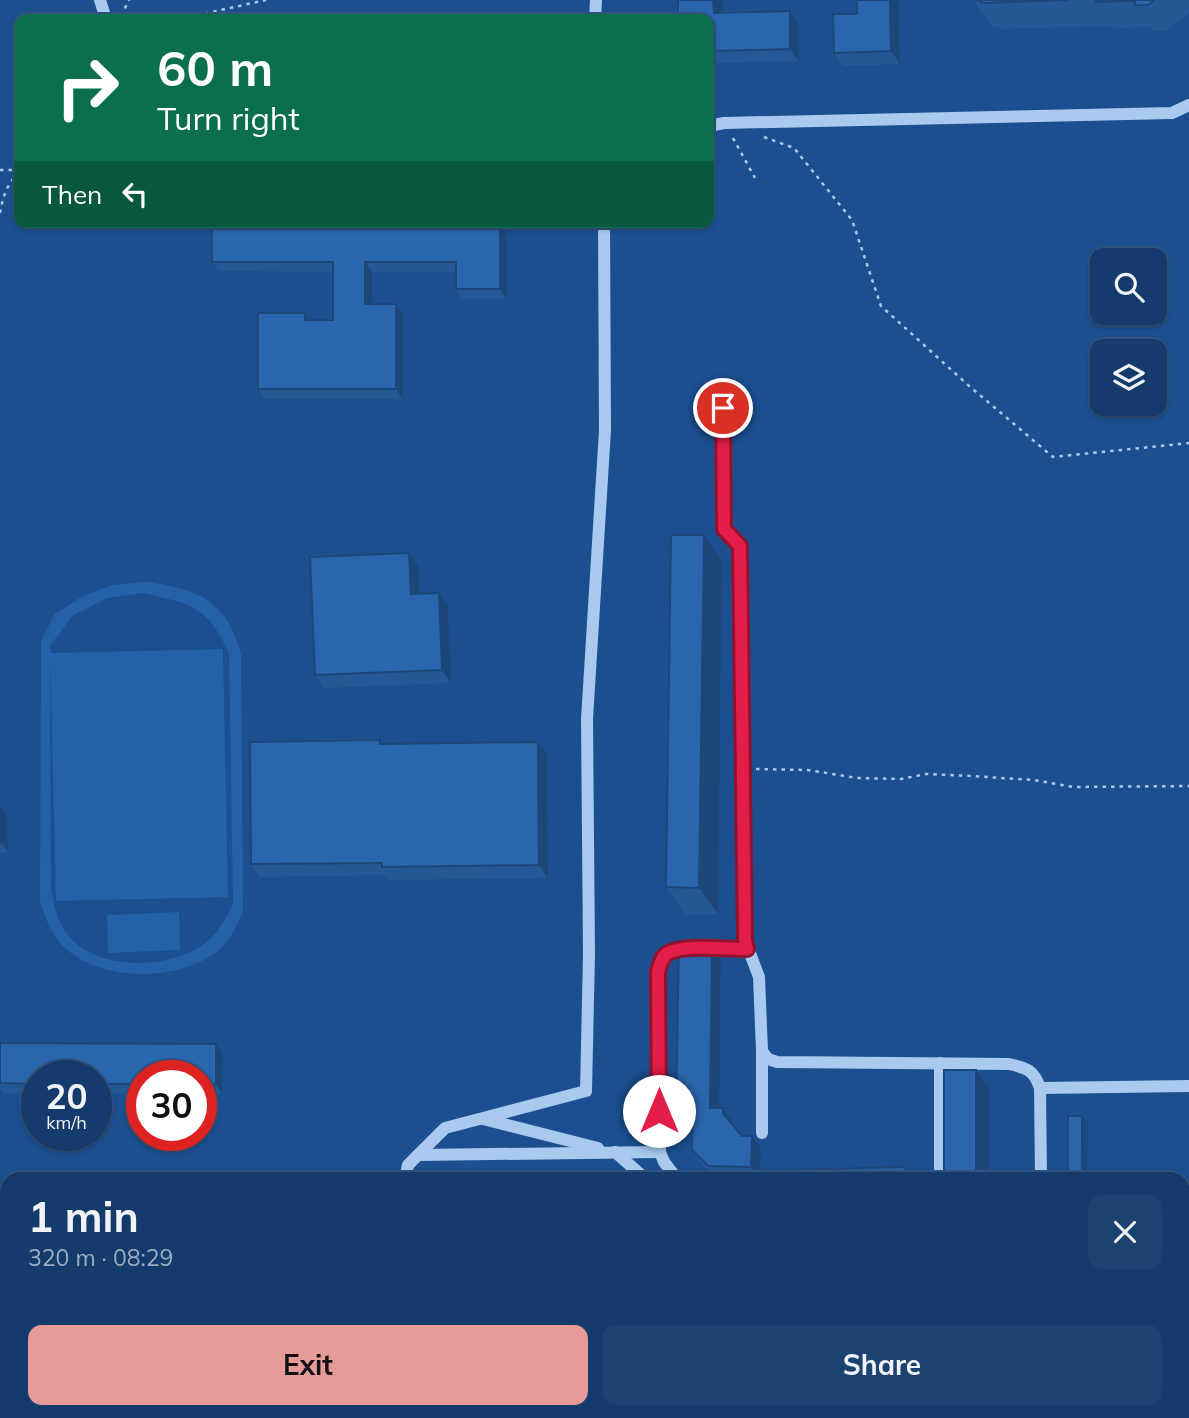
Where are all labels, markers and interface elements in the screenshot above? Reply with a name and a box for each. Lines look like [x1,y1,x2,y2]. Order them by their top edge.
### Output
text: 60 m [157,37,273,98]
icon: right [42,42,133,133]
text: Turn right [157,98,300,138]
icon: left [116,175,154,213]
text: Then [42,178,102,211]
map controls [1090,248,1167,416]
button: search [1090,248,1167,325]
button: layers [1090,339,1167,416]
pin [693,378,753,438]
icon: arrive [704,389,742,427]
speed limit sign: 30 [126,1060,217,1151]
text: 20 [45,1074,88,1118]
position arrow [622,1074,696,1148]
text: km/h [46,1111,87,1134]
text: 1 min [28,1190,139,1243]
button: close [1088,1195,1162,1269]
text: 320 m · 08:29 [28,1243,173,1272]
button: Exit [28,1325,588,1405]
button: Share [602,1325,1162,1405]

